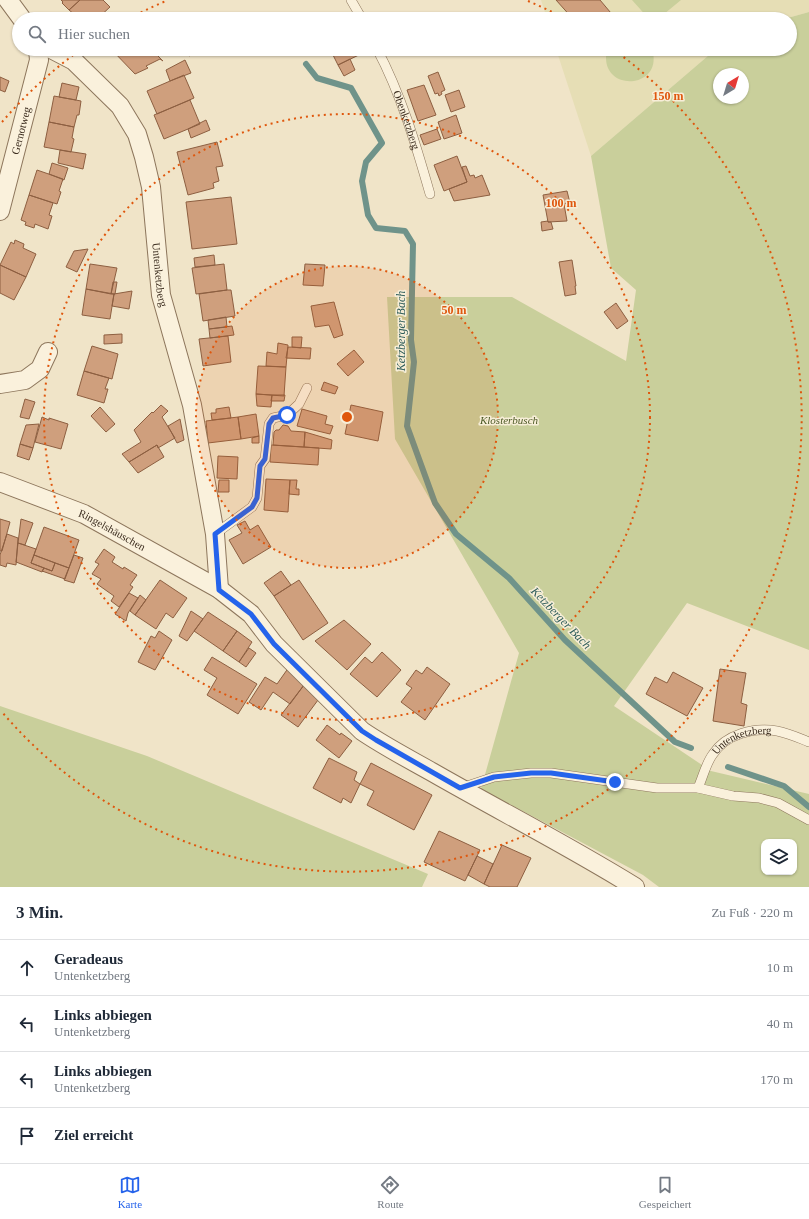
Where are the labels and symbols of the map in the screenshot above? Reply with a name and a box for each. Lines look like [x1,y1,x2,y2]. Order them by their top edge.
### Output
north arrow [713,68,749,104]
street label: Obenketzberg [391,89,423,151]
text: 150 m [653,89,684,103]
street label: Gernotweg [9,105,33,156]
text: 100 m [546,196,577,210]
street label: Untenketzberg [150,242,170,309]
water label: Ketzberger Bach [394,291,408,372]
text: 50 m [442,303,467,317]
route start [278,406,296,424]
centre of rings [340,410,354,424]
park label: Klosterbusch [479,414,539,426]
street label: Ringelshäuschen [77,507,148,553]
water label: Ketzberger Bach [527,583,594,652]
street label: Untenketzberg [709,724,772,757]
route end [606,773,624,791]

